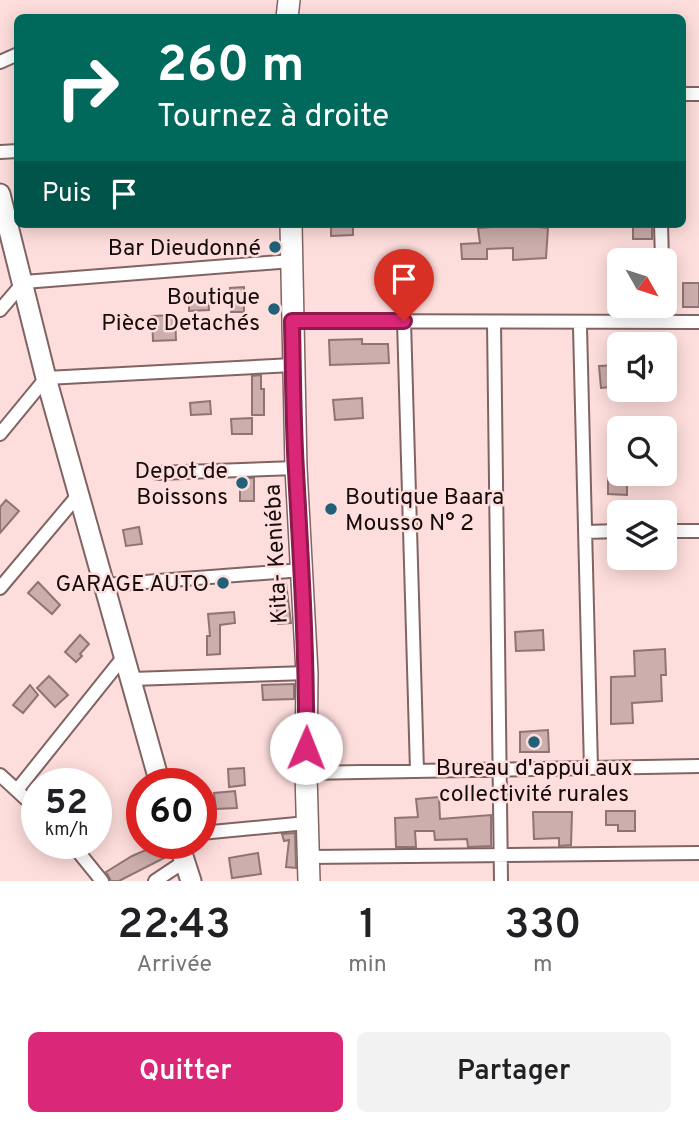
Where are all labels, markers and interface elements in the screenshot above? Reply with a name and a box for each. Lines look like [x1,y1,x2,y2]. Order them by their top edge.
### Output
text: 260 m [157,37,304,99]
icon: right [42,42,133,133]
text: Tournez à droite [157,98,389,138]
icon: arrive [105,175,143,213]
text: Puis [42,178,91,211]
place label: Bar Dieudonné [108,235,261,264]
marker: Bar Dieudonné [267,239,283,255]
north arrow [607,248,677,318]
map controls [607,248,677,570]
pin [374,249,434,321]
icon: arrive [385,260,423,298]
place label: Boutique Pièce Detachés [101,284,260,339]
marker: Boutique Pièce Detachés [266,301,282,317]
button: sound [607,332,677,402]
button: search [607,416,677,486]
place label: Depot de Boissons [135,458,228,513]
marker: Depot de Boissons [234,475,250,491]
street label: Kita- Keniéba [259,483,296,624]
place label: Boutique Baara Mousso N° 2 [345,484,504,539]
button: layers [607,500,677,570]
marker: Boutique Baara Mousso N° 2 [323,501,339,517]
place label: GARAGE AUTO [55,571,209,600]
marker: GARAGE AUTO [215,575,231,591]
position arrow [269,711,343,785]
marker: Bureau d'appui aux collectivité rurales [526,734,542,750]
place label: Bureau d'appui aux collectivité rurales [436,755,632,810]
speed limit sign: 60 [126,768,217,859]
text: 52 [45,782,88,826]
text: km/h [45,819,88,842]
text: 22:43 [118,900,231,953]
text: 1 [359,900,376,953]
text: 330 [504,900,581,953]
text: Arrivée [136,951,212,980]
text: min [348,951,387,980]
text: m [533,951,553,980]
button: Quitter [28,1032,343,1112]
button: Partager [357,1032,671,1112]

